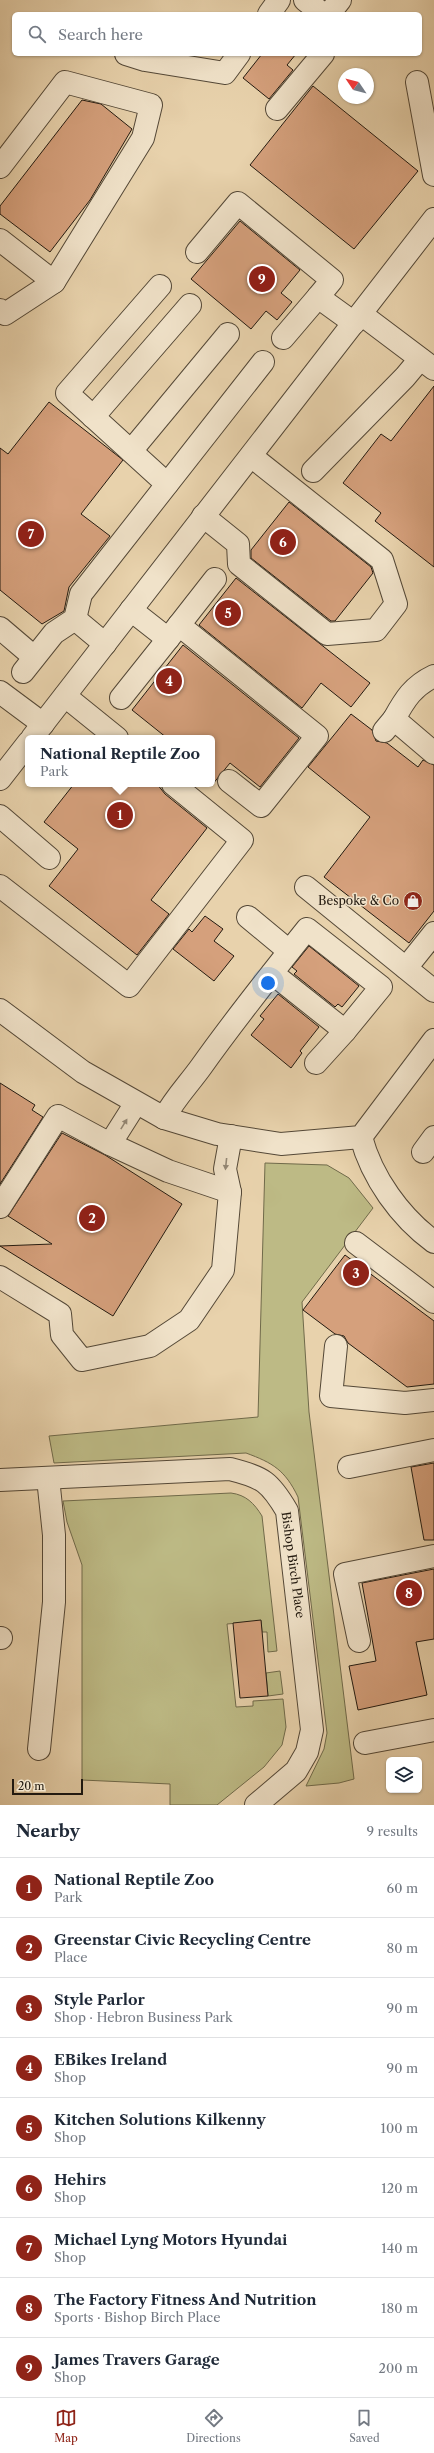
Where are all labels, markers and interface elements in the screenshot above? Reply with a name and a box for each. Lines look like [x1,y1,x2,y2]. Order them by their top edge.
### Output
search box [12,12,422,56]
icon: search [26,23,48,45]
text: Search here [58,25,143,44]
north arrow [338,68,374,104]
pin: 9 [249,264,275,294]
pin: 7 [18,519,44,549]
pin: 6 [270,527,296,557]
pin: 5 [215,598,241,628]
pin: 4 [156,666,182,696]
popup [25,735,215,787]
text: National Reptile Zoo [40,744,200,763]
text: Park [40,763,68,779]
pin: 1 [107,800,133,830]
shop icon: Bespoke & Co [402,890,424,912]
place label: Bespoke & Co [318,893,399,908]
your location [258,973,278,993]
one-way arrow [120,1118,127,1130]
one-way arrow [223,1158,230,1171]
pin: 2 [79,1203,105,1233]
pin: 3 [343,1258,369,1288]
street label: Bishop Birch Place [279,1511,308,1619]
pin: 8 [396,1578,422,1608]
map controls [386,1757,422,1793]
button: layers [386,1757,422,1793]
scale bar [12,1777,83,1796]
text: 20 m [18,1779,44,1793]
text: Nearby [16,1821,80,1841]
text: 9 results [367,1823,418,1839]
text: National Reptile Zoo [54,1870,214,1889]
text: 1 [26,1880,32,1896]
text: 60 m [387,1880,418,1896]
text: Park [54,1889,82,1905]
text: Greenstar Civic Recycling Centre [54,1930,311,1949]
text: 2 [25,1940,33,1956]
text: 80 m [386,1940,418,1956]
text: Place [54,1949,87,1965]
text: Style Parlor [54,1990,145,2009]
text: 3 [25,2000,33,2016]
text: 90 m [387,2000,418,2016]
text: Shop · Hebron Business Park [54,2009,233,2025]
text: EBikes Ireland [54,2050,167,2069]
text: 4 [25,2060,33,2076]
text: 90 m [387,2060,418,2076]
text: Shop [54,2069,86,2085]
text: Kitchen Solutions Kilkenny [54,2110,266,2129]
text: 5 [25,2120,33,2136]
text: 100 m [380,2120,418,2136]
text: Shop [54,2129,86,2145]
text: Hehirs [54,2170,106,2189]
text: 6 [25,2180,33,2196]
text: 120 m [381,2180,418,2196]
text: Shop [54,2189,86,2205]
text: Michael Lyng Motors Hyundai [54,2230,287,2249]
text: 7 [26,2240,32,2256]
text: 140 m [381,2240,418,2256]
text: Shop [54,2249,86,2265]
text: The Factory Fitness And Nutrition [54,2290,317,2309]
text: 8 [25,2300,33,2316]
text: 180 m [381,2300,418,2316]
text: Sports · Bishop Birch Place [54,2309,220,2325]
text: James Travers Garage [54,2350,220,2369]
text: 9 [25,2360,33,2376]
text: 200 m [378,2360,418,2376]
text: Shop [54,2369,86,2385]
tab: Map [54,2407,78,2445]
tab: Directions [186,2407,241,2445]
tab: Saved [349,2407,380,2445]

